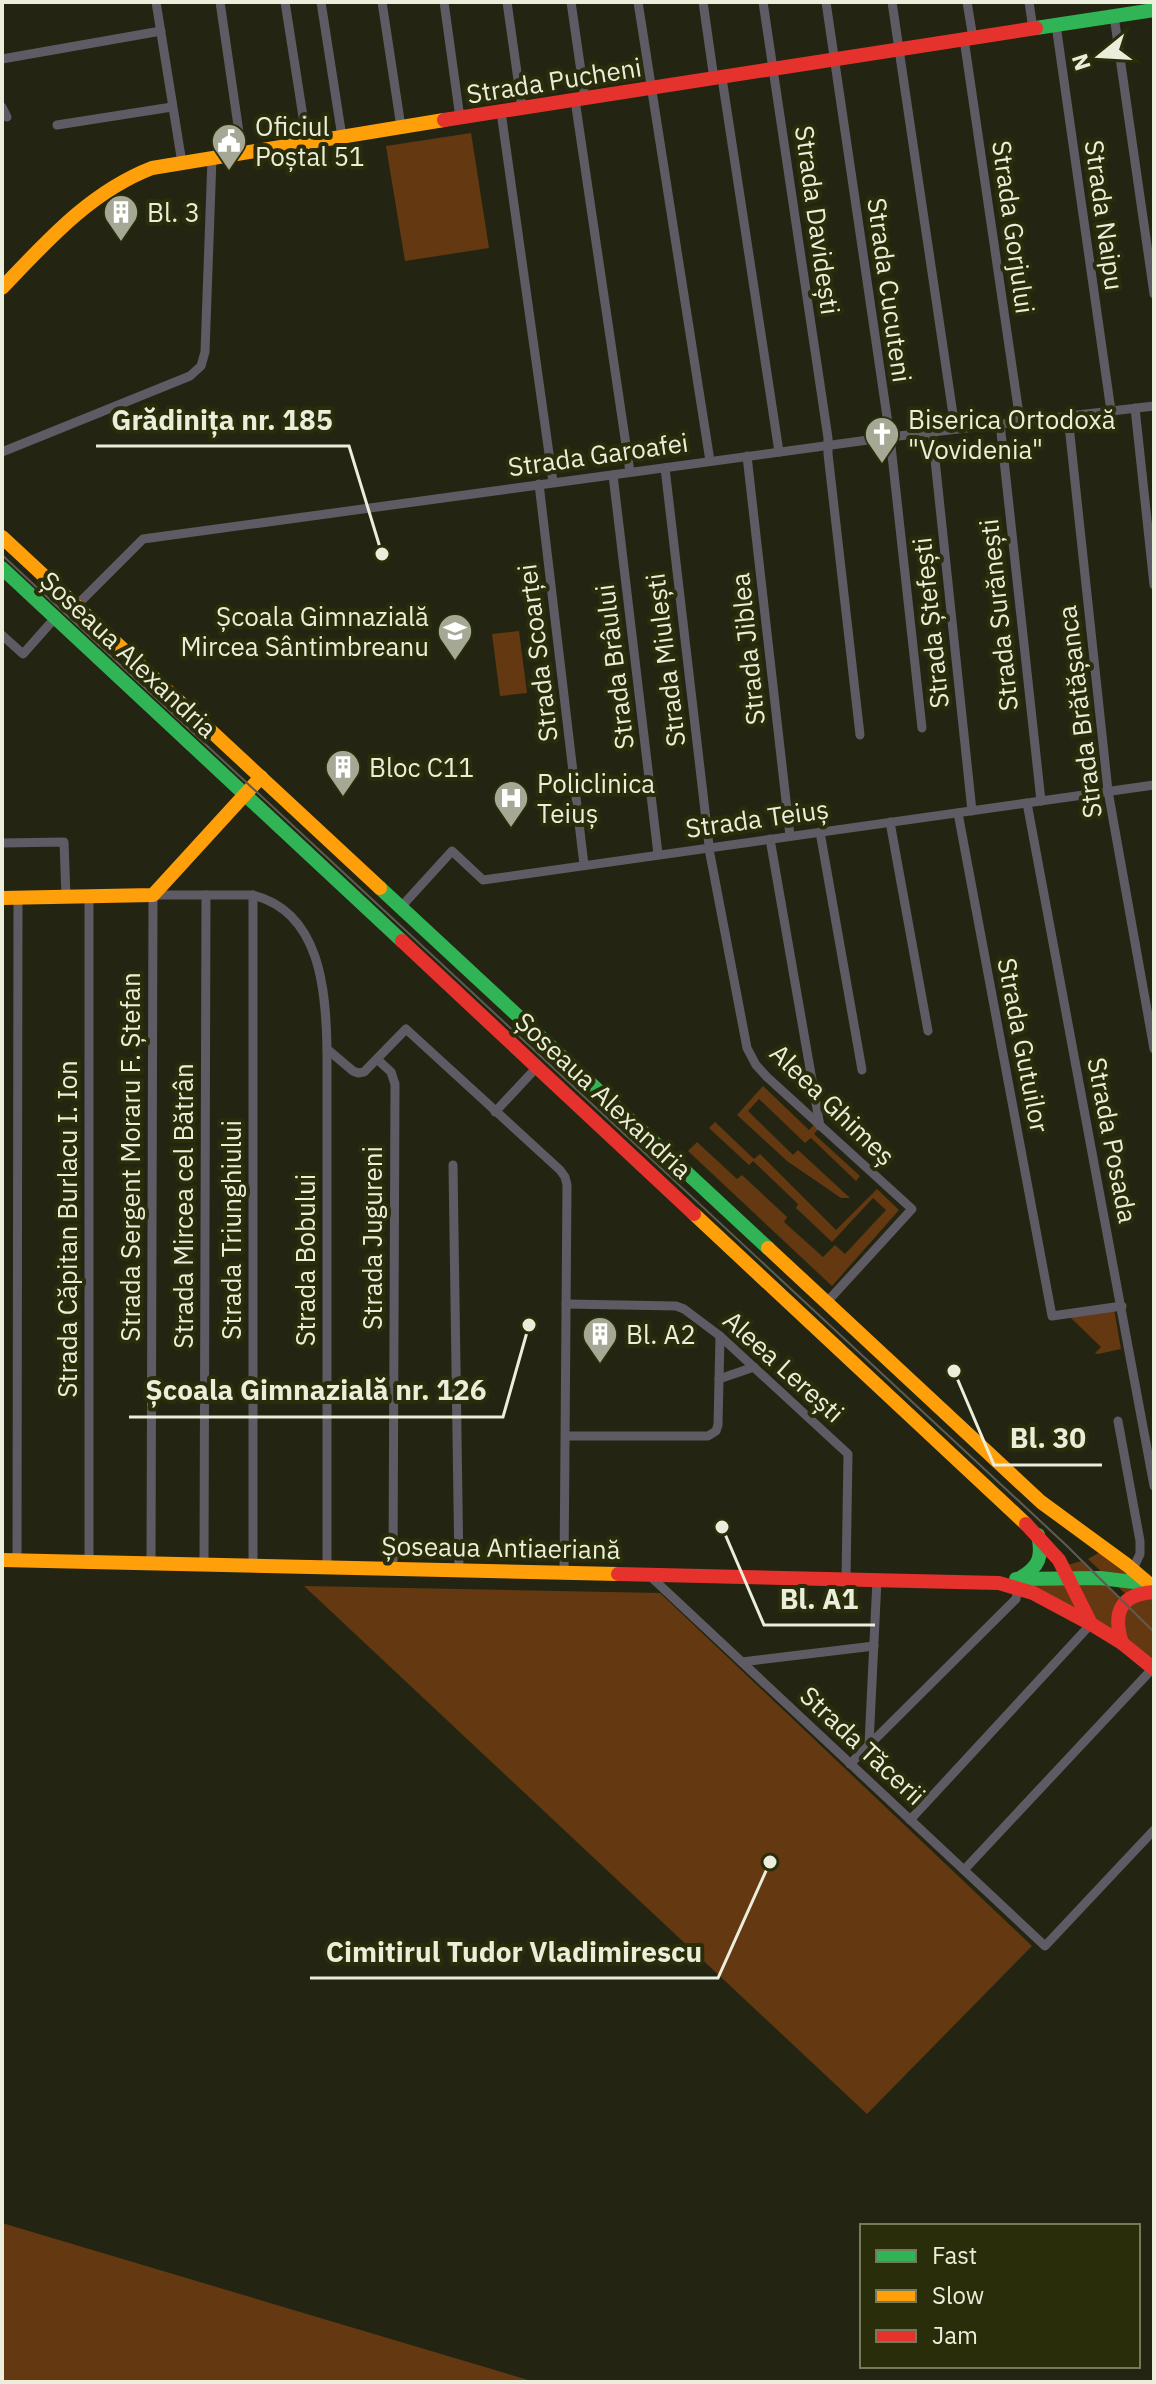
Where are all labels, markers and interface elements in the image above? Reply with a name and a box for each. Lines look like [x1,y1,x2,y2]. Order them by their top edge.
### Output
north arrow [1060,16,1140,96]
street label: Strada Pucheni [464,49,644,111]
text: N [1064,50,1097,74]
place label: Oficiul Poștal 51 [255,109,365,173]
public building icon: Oficiul Poștal 51 [210,122,248,172]
street label: Strada Davidești [788,123,848,317]
street label: Strada Gorjului [985,138,1043,316]
street label: Strada Naipu [1078,138,1132,292]
building icon: Bl. 3 [102,193,140,243]
place label: Bl. 3 [147,195,200,229]
street label: Strada Cucuteni [860,196,920,384]
callout: Grădinița nr. 185 [96,394,349,446]
text: Grădinița nr. 185 [111,401,333,438]
place label: Biserica Ortodoxă "Vovidenia" [908,402,1116,466]
church icon: Biserica Ortodoxă "Vovidenia" [863,415,901,465]
street label: Strada Garoafei [506,425,690,483]
street label: Strada Surănești [971,517,1025,713]
street label: Strada Ștefești [904,536,956,710]
street label: Strada Scoarței [509,562,565,744]
street label: Șoseaua Alexandria [33,563,225,745]
street label: Strada Miulești [637,571,693,749]
street label: Strada Jiblea [722,571,772,727]
street label: Strada Brâului [587,583,641,751]
place label: Școala Gimnazială Mircea Sântimbreanu [180,599,429,663]
street label: Strada Brătășanca [1049,603,1109,820]
school or university icon: Școala Gimnazială Mircea Sântimbreanu [436,612,474,662]
building icon: Bloc C11 [324,748,362,798]
place label: Bloc C11 [369,750,474,784]
place label: Policlinica Teiuș [537,766,655,830]
hospital icon: Policlinica Teiuș [492,779,530,829]
street label: Strada Teiuș [683,791,831,845]
street label: Strada Gutuilor [990,955,1058,1136]
street label: Strada Sergent Moraru F. Ștefan [113,972,147,1342]
street label: Șoseaua Alexandria [508,1004,700,1186]
street label: Aleea Ghimeș [763,1036,903,1172]
street label: Strada Posada [1080,1054,1146,1226]
street label: Strada Căpitan Burlacu I. Ion [50,1060,84,1398]
street label: Strada Mircea cel Bătrân [166,1063,200,1349]
street label: Strada Triunghiului [214,1120,248,1340]
street label: Strada Jugureni [355,1146,389,1330]
street label: Strada Bobului [288,1174,322,1346]
street label: Aleea Lerești [716,1303,852,1429]
building icon: Bl. A2 [581,1315,619,1365]
place label: Bl. A2 [626,1317,696,1351]
callout: Școala Gimnazială nr. 126 [129,1365,503,1417]
text: Școala Gimnazială nr. 126 [145,1371,487,1408]
callout: Bl. 30 [994,1413,1102,1465]
text: Bl. 30 [1010,1419,1086,1456]
street label: Șoseaua Antiaeriană [381,1528,621,1566]
callout: Bl. A1 [764,1573,875,1625]
text: Bl. A1 [780,1580,859,1617]
street label: Strada Tăcerii [793,1678,933,1812]
callout: Cimitirul Tudor Vladimirescu [310,1926,718,1978]
text: Cimitirul Tudor Vladimirescu [326,1933,702,1970]
legend [860,2224,1140,2368]
text: Fast [932,2239,977,2271]
text: Slow [932,2279,984,2311]
text: Jam [932,2319,978,2351]

